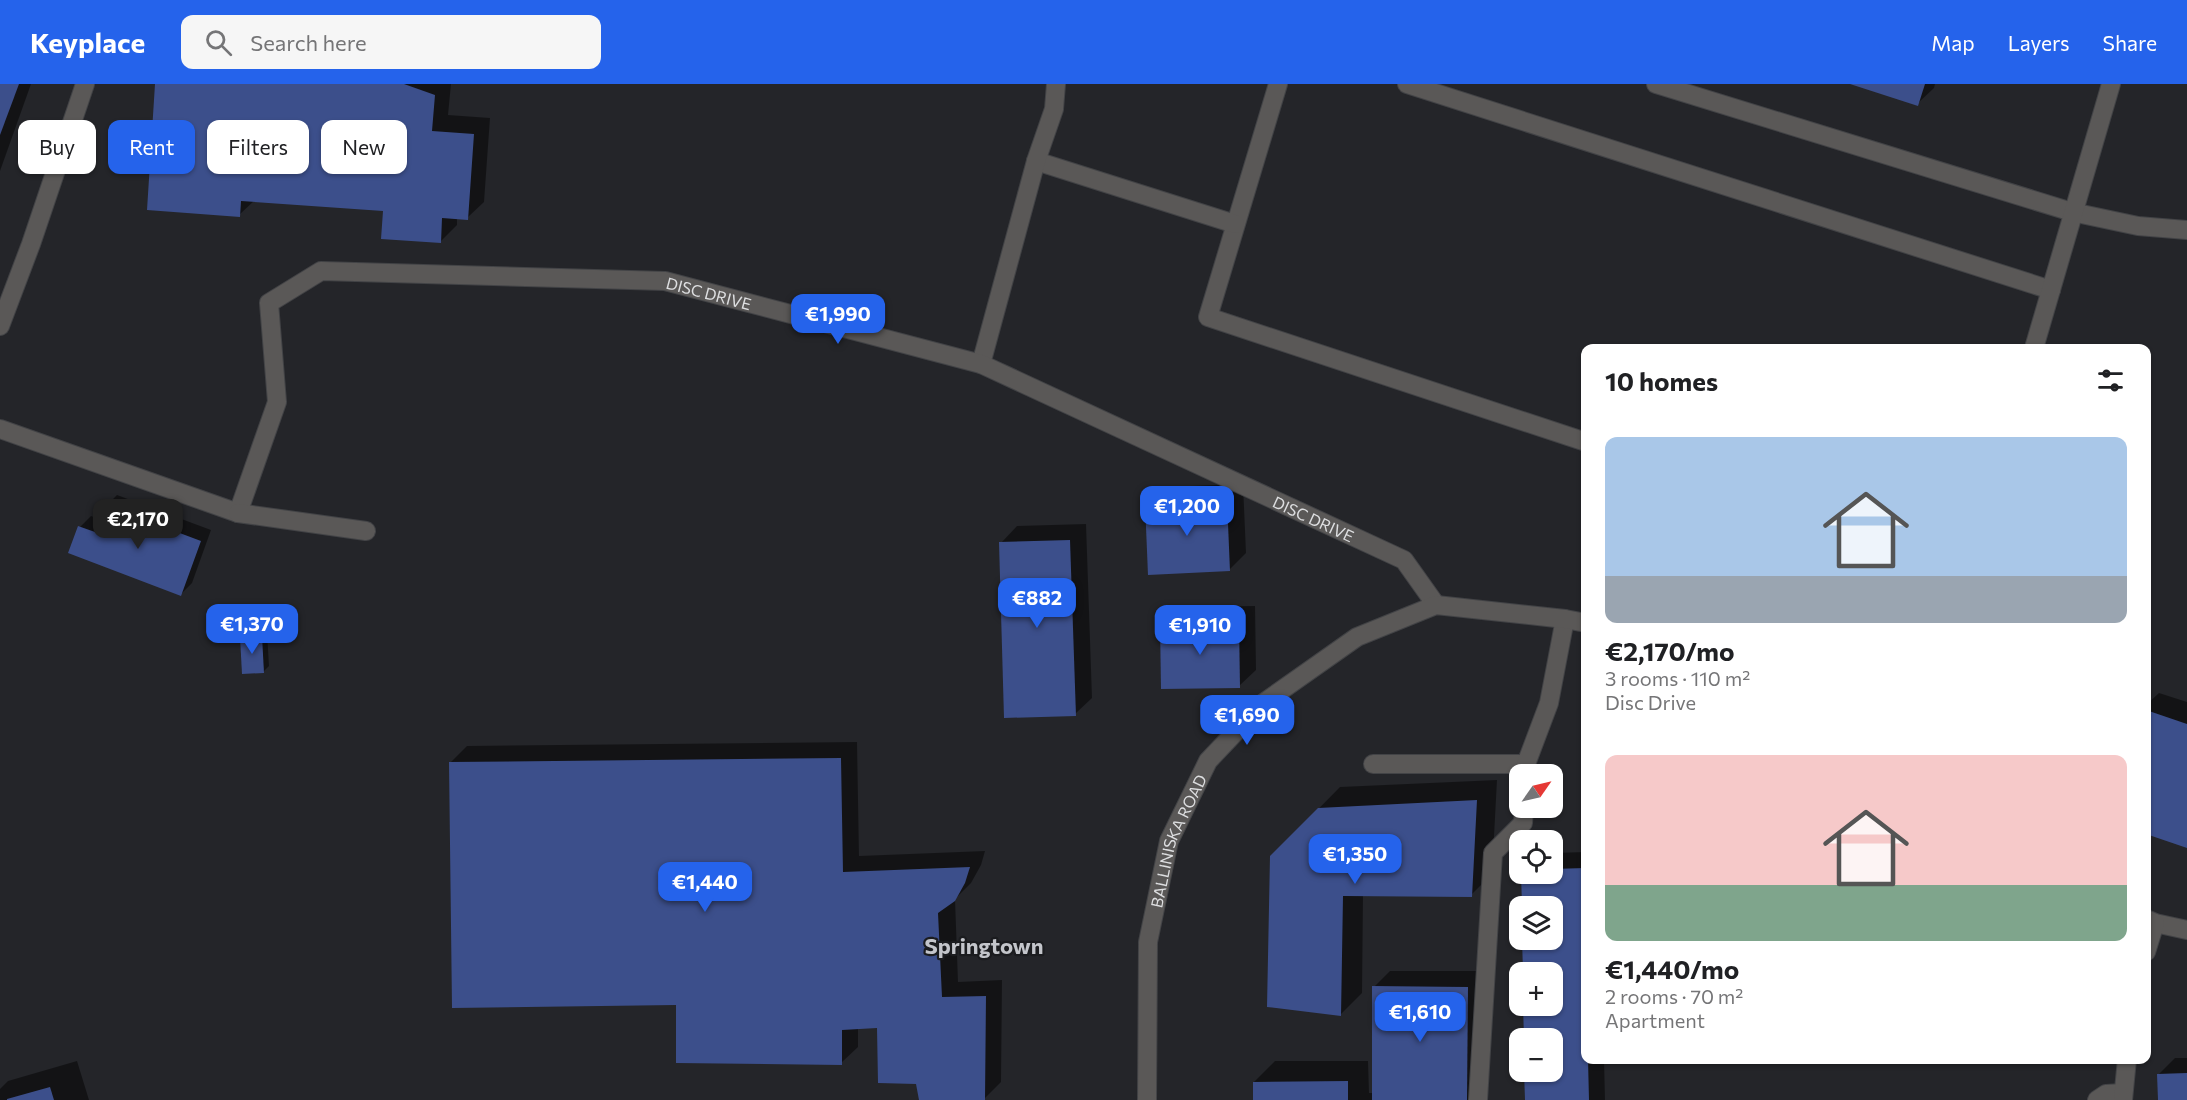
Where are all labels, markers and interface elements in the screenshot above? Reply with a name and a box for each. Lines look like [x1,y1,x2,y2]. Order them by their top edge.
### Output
search box [181,15,601,69]
text: Keyplace [30,25,145,59]
icon: search [202,26,235,59]
text: Search here [250,29,367,56]
text: Map [1931,30,1975,55]
text: Layers [2008,30,2070,55]
text: Share [2103,30,2157,55]
chip: Buy [18,120,96,174]
chip: Rent [108,120,195,174]
chip: Filters [207,120,309,174]
chip: New [321,120,407,174]
street label: DISC DRIVE [664,272,754,313]
pin: €1,990 [789,294,887,345]
text: €1,990 [805,301,871,325]
icon: filters [2094,364,2127,397]
text: 10 homes [1605,365,1718,396]
icon: home [1812,476,1920,584]
pin: €1,200 [1138,486,1236,537]
street label: DISC DRIVE [1270,491,1357,545]
text: €1,200 [1154,493,1220,517]
pin: €2,170 [89,499,187,550]
text: €2,170 [107,506,169,530]
pin: €882 [1001,578,1073,629]
text: €882 [1012,585,1062,609]
pin: €1,370 [203,604,301,655]
pin: €1,910 [1151,605,1249,656]
text: €1,370 [220,611,284,635]
text: €1,910 [1169,612,1231,636]
text: €2,170/mo [1605,635,1734,666]
text: 3 rooms · 110 m² [1605,666,1750,690]
text: Disc Drive [1605,690,1696,714]
pin: €1,690 [1198,695,1296,746]
text: €1,690 [1214,702,1280,726]
north arrow [1509,764,1563,818]
map controls [1509,764,1563,1082]
street label: BALLINISKA ROAD [1146,771,1210,909]
icon: home [1812,794,1920,902]
button: locate [1509,830,1563,884]
pin: €1,350 [1306,834,1404,885]
text: €1,350 [1323,841,1387,865]
pin: €1,440 [656,862,754,913]
text: €1,440 [672,869,738,893]
button: layers [1509,896,1563,950]
district label: Springtown [924,932,1044,959]
text: €1,440/mo [1605,953,1739,984]
button: + [1509,962,1563,1016]
text: 2 rooms · 70 m² [1605,984,1743,1008]
pin: €1,610 [1371,992,1469,1043]
text: €1,610 [1389,999,1451,1023]
text: Apartment [1605,1008,1705,1032]
button: − [1509,1028,1563,1082]

